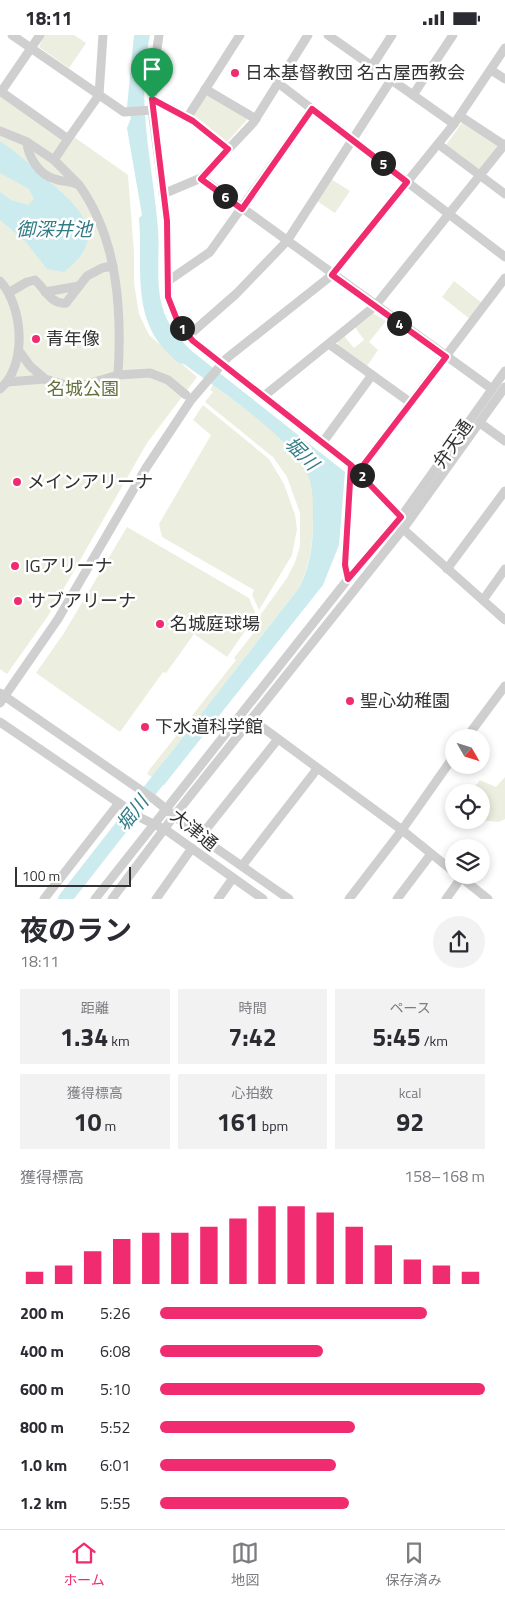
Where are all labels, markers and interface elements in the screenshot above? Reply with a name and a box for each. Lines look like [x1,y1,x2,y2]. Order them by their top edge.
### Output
text: 18:11 [25,3,72,32]
pin [131,48,173,99]
icon: arrive [138,55,166,83]
place label: 日本基督教団 名古屋西教会 [245,59,465,86]
marker: 日本基督教団 名古屋西教会 [229,67,241,79]
pin: 5 [370,151,396,175]
text: 5 [380,153,387,174]
pin: 6 [212,183,238,209]
text: 6 [222,186,229,207]
water label: 御深井池 [16,214,94,243]
pin: 4 [386,311,412,335]
text: 4 [396,313,403,334]
pin: 1 [170,315,194,341]
text: 1 [179,318,186,339]
place label: 青年像 [46,325,100,352]
marker: 青年像 [30,333,42,345]
park label: 名城公園 [47,375,119,402]
street label: 弁天通 [426,414,479,474]
water label: 堀川 [279,429,327,478]
pin: 2 [350,463,374,487]
text: 2 [359,465,366,486]
place label: メインアリーナ [27,468,153,495]
marker: メインアリーナ [11,476,23,488]
place label: IGアリーナ [25,552,113,579]
marker: IGアリーナ [9,560,21,572]
place label: サブアリーナ [28,587,136,614]
marker: サブアリーナ [12,595,24,607]
place label: 名城庭球場 [170,610,260,637]
marker: 名城庭球場 [154,618,166,630]
place label: 聖心幼稚園 [360,687,450,714]
marker: 聖心幼稚園 [344,695,356,707]
place label: 下水道科学館 [155,713,263,740]
marker: 下水道科学館 [139,721,151,733]
north arrow [445,729,490,774]
map controls [445,729,490,884]
button: locate [445,784,490,829]
water label: 堀川 [108,787,156,837]
street label: 大津通 [165,802,224,857]
button: layers [445,839,490,884]
scale bar [15,864,131,887]
text: 100 m [22,865,60,886]
text: 夜のラン [20,908,132,951]
button: share [433,916,485,968]
text: 18:11 [20,949,59,973]
text: 距離 [81,997,109,1018]
text: 時間 [238,997,266,1018]
text: ペース [390,997,431,1018]
text: 1.34 [60,1018,108,1056]
text: 7:42 [228,1018,277,1056]
text: 5:45 [372,1018,421,1056]
text: km [108,1030,130,1051]
text: /km [421,1030,448,1051]
text: 獲得標高 [67,1082,123,1103]
text: 心拍数 [231,1082,273,1103]
text: kcal [399,1082,422,1103]
text: 10 [73,1103,101,1141]
text: 161 [217,1103,259,1141]
text: 92 [396,1103,424,1141]
text: m [101,1115,116,1136]
text: bpm [259,1115,288,1136]
text: 158–168 m [404,1164,485,1188]
text: 獲得標高 [20,1165,84,1189]
text: 200 m [20,1301,64,1325]
text: 5:26 [100,1301,130,1325]
text: 400 m [20,1339,64,1363]
text: 6:08 [100,1339,130,1363]
text: 600 m [20,1377,64,1401]
text: 5:10 [100,1377,130,1401]
text: 800 m [20,1415,64,1439]
text: 5:52 [100,1415,130,1439]
text: 1.0 km [20,1453,67,1477]
text: 6:01 [100,1453,130,1477]
text: 1.2 km [20,1491,67,1515]
text: 5:55 [100,1491,130,1515]
tab: ホーム [63,1539,105,1590]
tab: 地図 [231,1539,259,1590]
tab: 保存済み [386,1539,442,1590]

